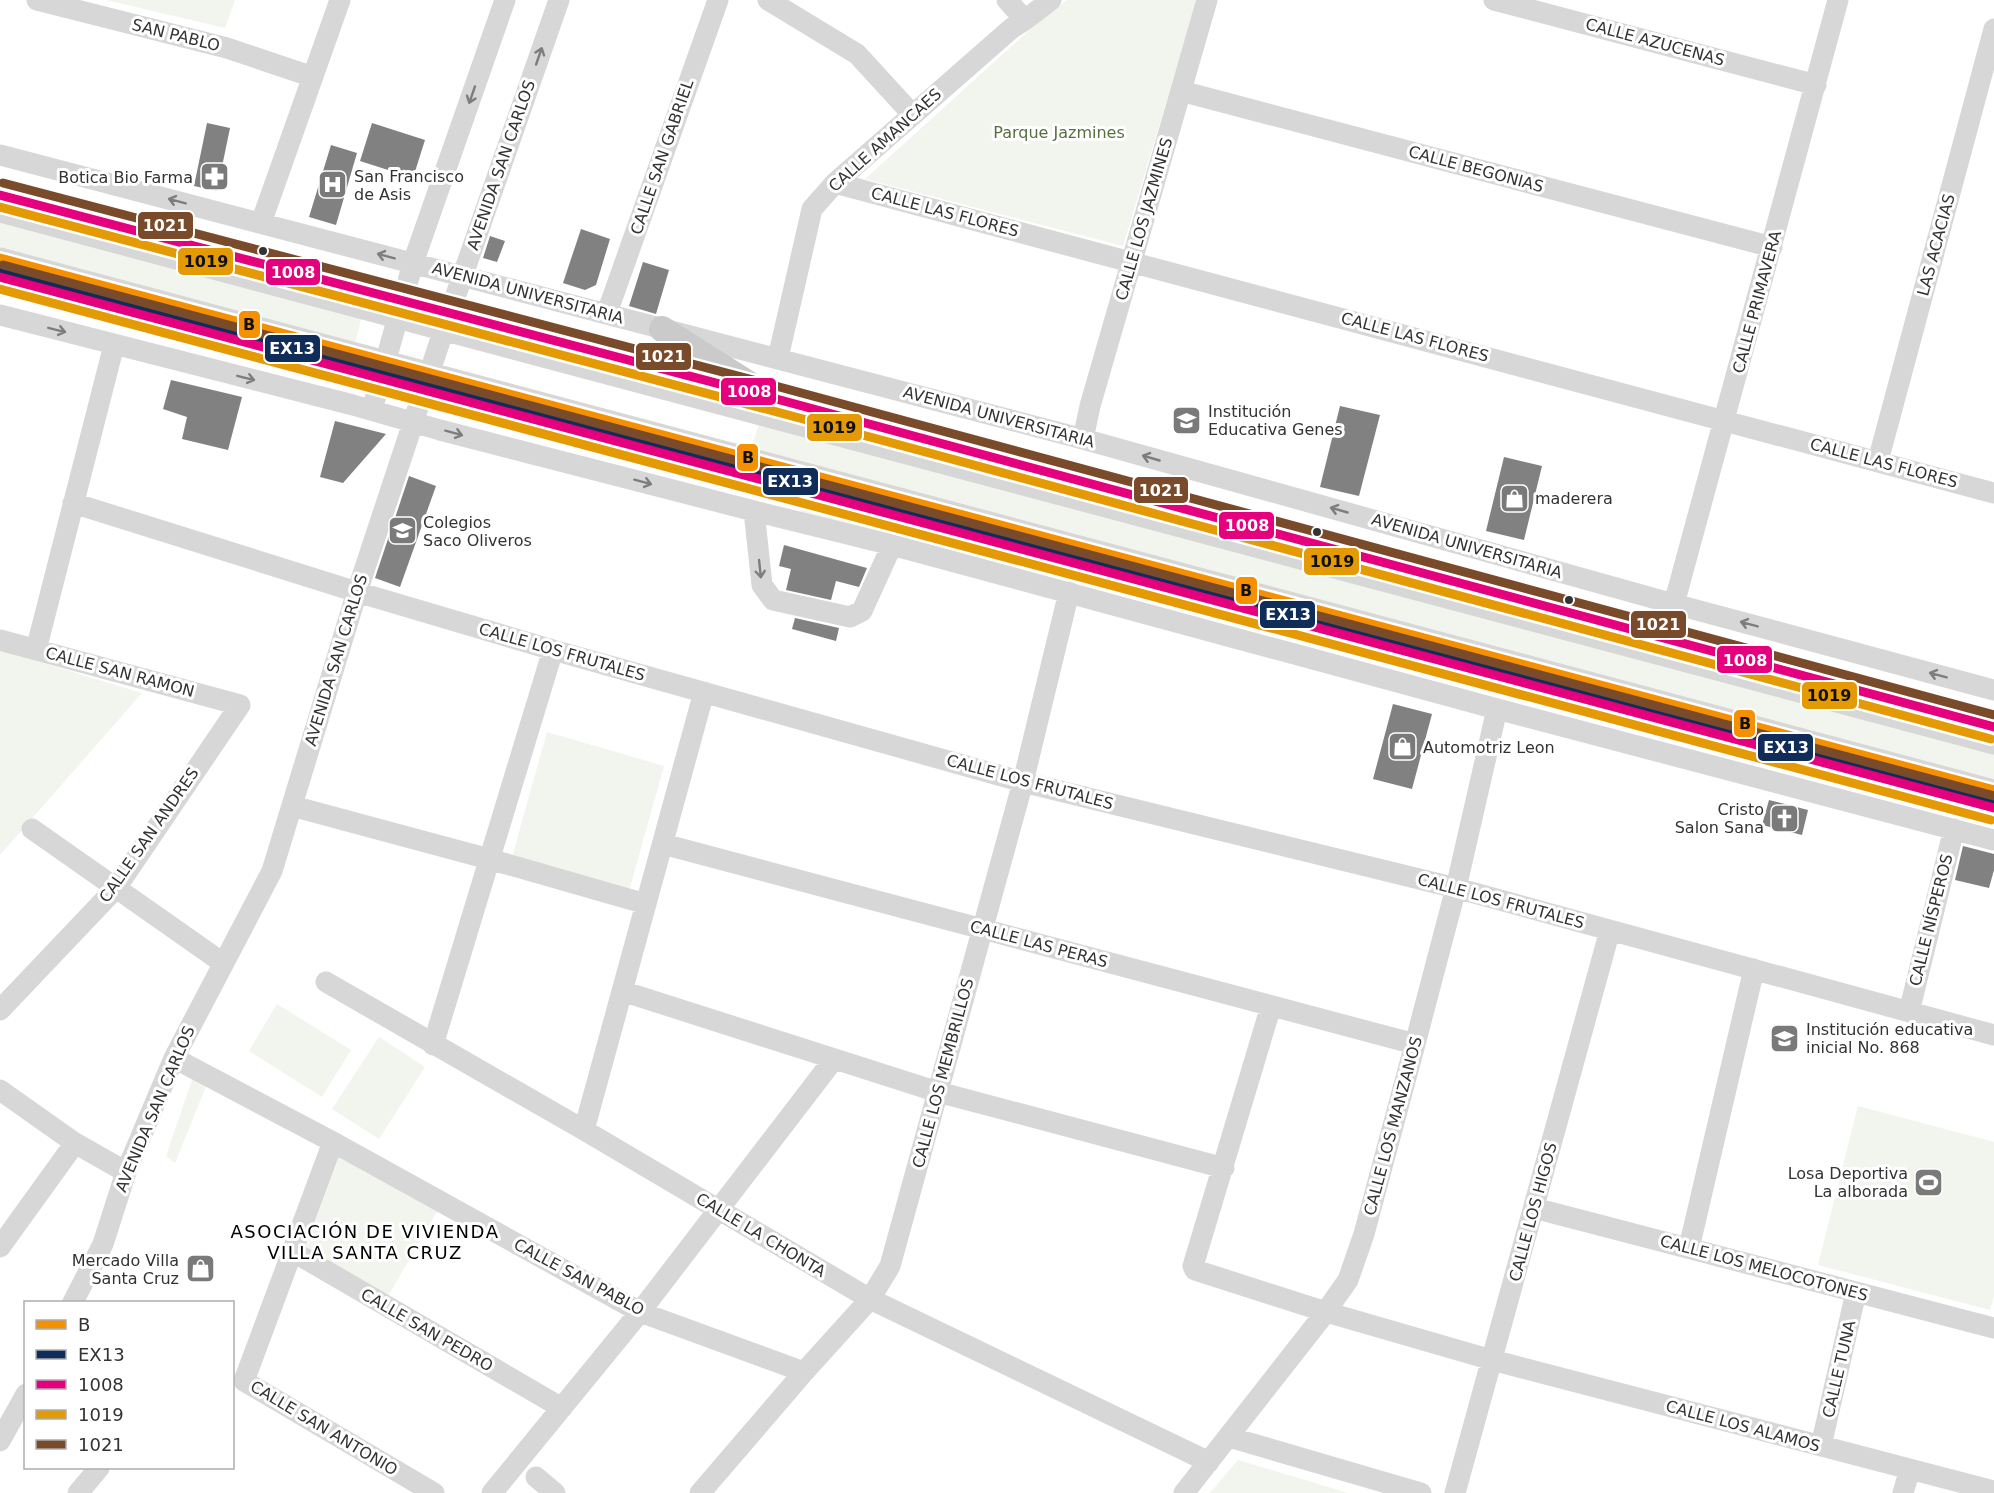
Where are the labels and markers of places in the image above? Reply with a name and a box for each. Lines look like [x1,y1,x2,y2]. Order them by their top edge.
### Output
pharmacy icon: Botica Bio Farma [198,161,230,193]
place label: San Francisco de Asis [354,167,464,204]
place label: Botica Bio Farma [58,168,193,187]
hospital icon: San Francisco de Asis [317,169,349,201]
unlabelled marker [257,245,269,257]
place label: Institución Educativa Genes [1208,402,1343,439]
school or university icon: Institución Educativa Genes [1171,404,1203,436]
shop icon: maderera [1498,482,1530,514]
place label: maderera [1535,489,1613,508]
place label: Colegios Saco Oliveros [423,513,532,550]
school or university icon: Colegios Saco Oliveros [386,515,418,547]
unlabelled marker [1311,526,1323,538]
unlabelled marker [1563,594,1575,606]
shop icon: Automotriz Leon [1386,731,1418,763]
place label: Automotriz Leon [1423,738,1555,757]
place label: Cristo Salon Sana [1675,800,1764,837]
church icon: Cristo Salon Sana [1769,802,1801,834]
place label: Institución educativa inicial No. 868 [1806,1020,1973,1057]
school or university icon: Institución educativa inicial No. 868 [1769,1022,1801,1054]
place label: Losa Deportiva La alborada [1788,1164,1908,1201]
sports icon: Losa Deportiva La alborada [1913,1166,1945,1198]
place label: Mercado Villa Santa Cruz [72,1251,179,1288]
shop icon: Mercado Villa Santa Cruz [184,1253,216,1285]

